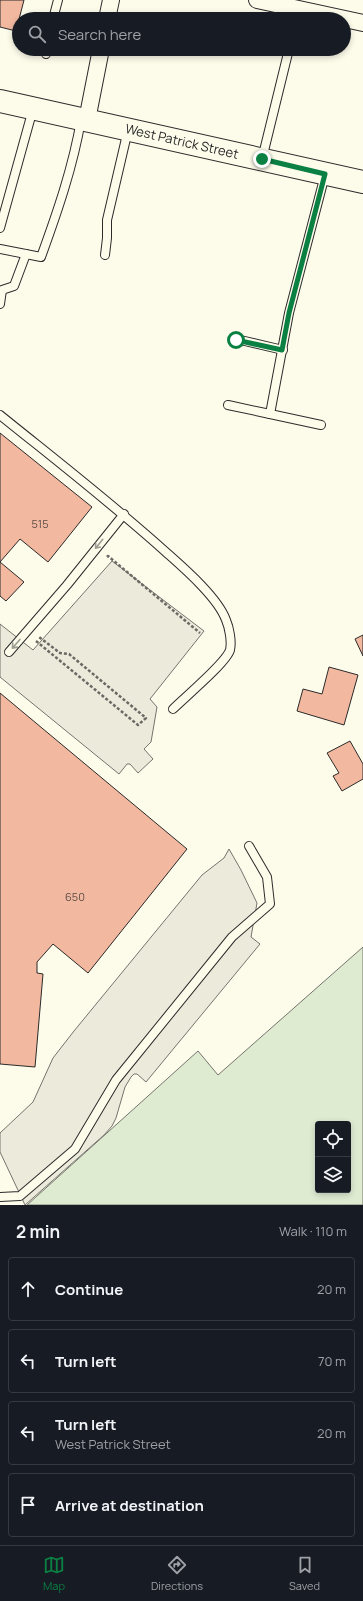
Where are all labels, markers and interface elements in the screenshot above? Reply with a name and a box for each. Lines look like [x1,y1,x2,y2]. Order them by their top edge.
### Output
search box [12,12,351,56]
icon: search [26,23,48,45]
text: Search here [58,24,141,45]
street label: West Patrick Street [124,119,240,163]
route end [253,150,271,168]
route start [227,331,245,349]
house number: 515 [32,516,49,531]
one-way arrow [95,539,104,550]
one-way arrow [11,639,20,649]
house number: 650 [65,889,85,904]
map controls [315,1121,351,1193]
button: locate [315,1121,351,1157]
button: layers [315,1157,351,1193]
text: 2 min [16,1220,60,1243]
text: Walk · 110 m [279,1222,347,1240]
icon: ahead [17,1278,39,1300]
text: Continue [55,1279,123,1300]
text: 20 m [317,1280,346,1298]
icon: left [17,1350,39,1372]
text: Turn left [55,1351,117,1372]
text: 70 m [318,1352,346,1370]
text: Turn left [55,1414,117,1435]
icon: left [17,1422,39,1444]
text: 20 m [317,1424,346,1442]
text: West Patrick Street [55,1435,171,1453]
icon: arrive [17,1494,39,1516]
text: Arrive at destination [55,1495,204,1516]
tab: Map [43,1554,65,1593]
tab: Directions [151,1554,203,1593]
tab: Saved [289,1554,320,1593]

